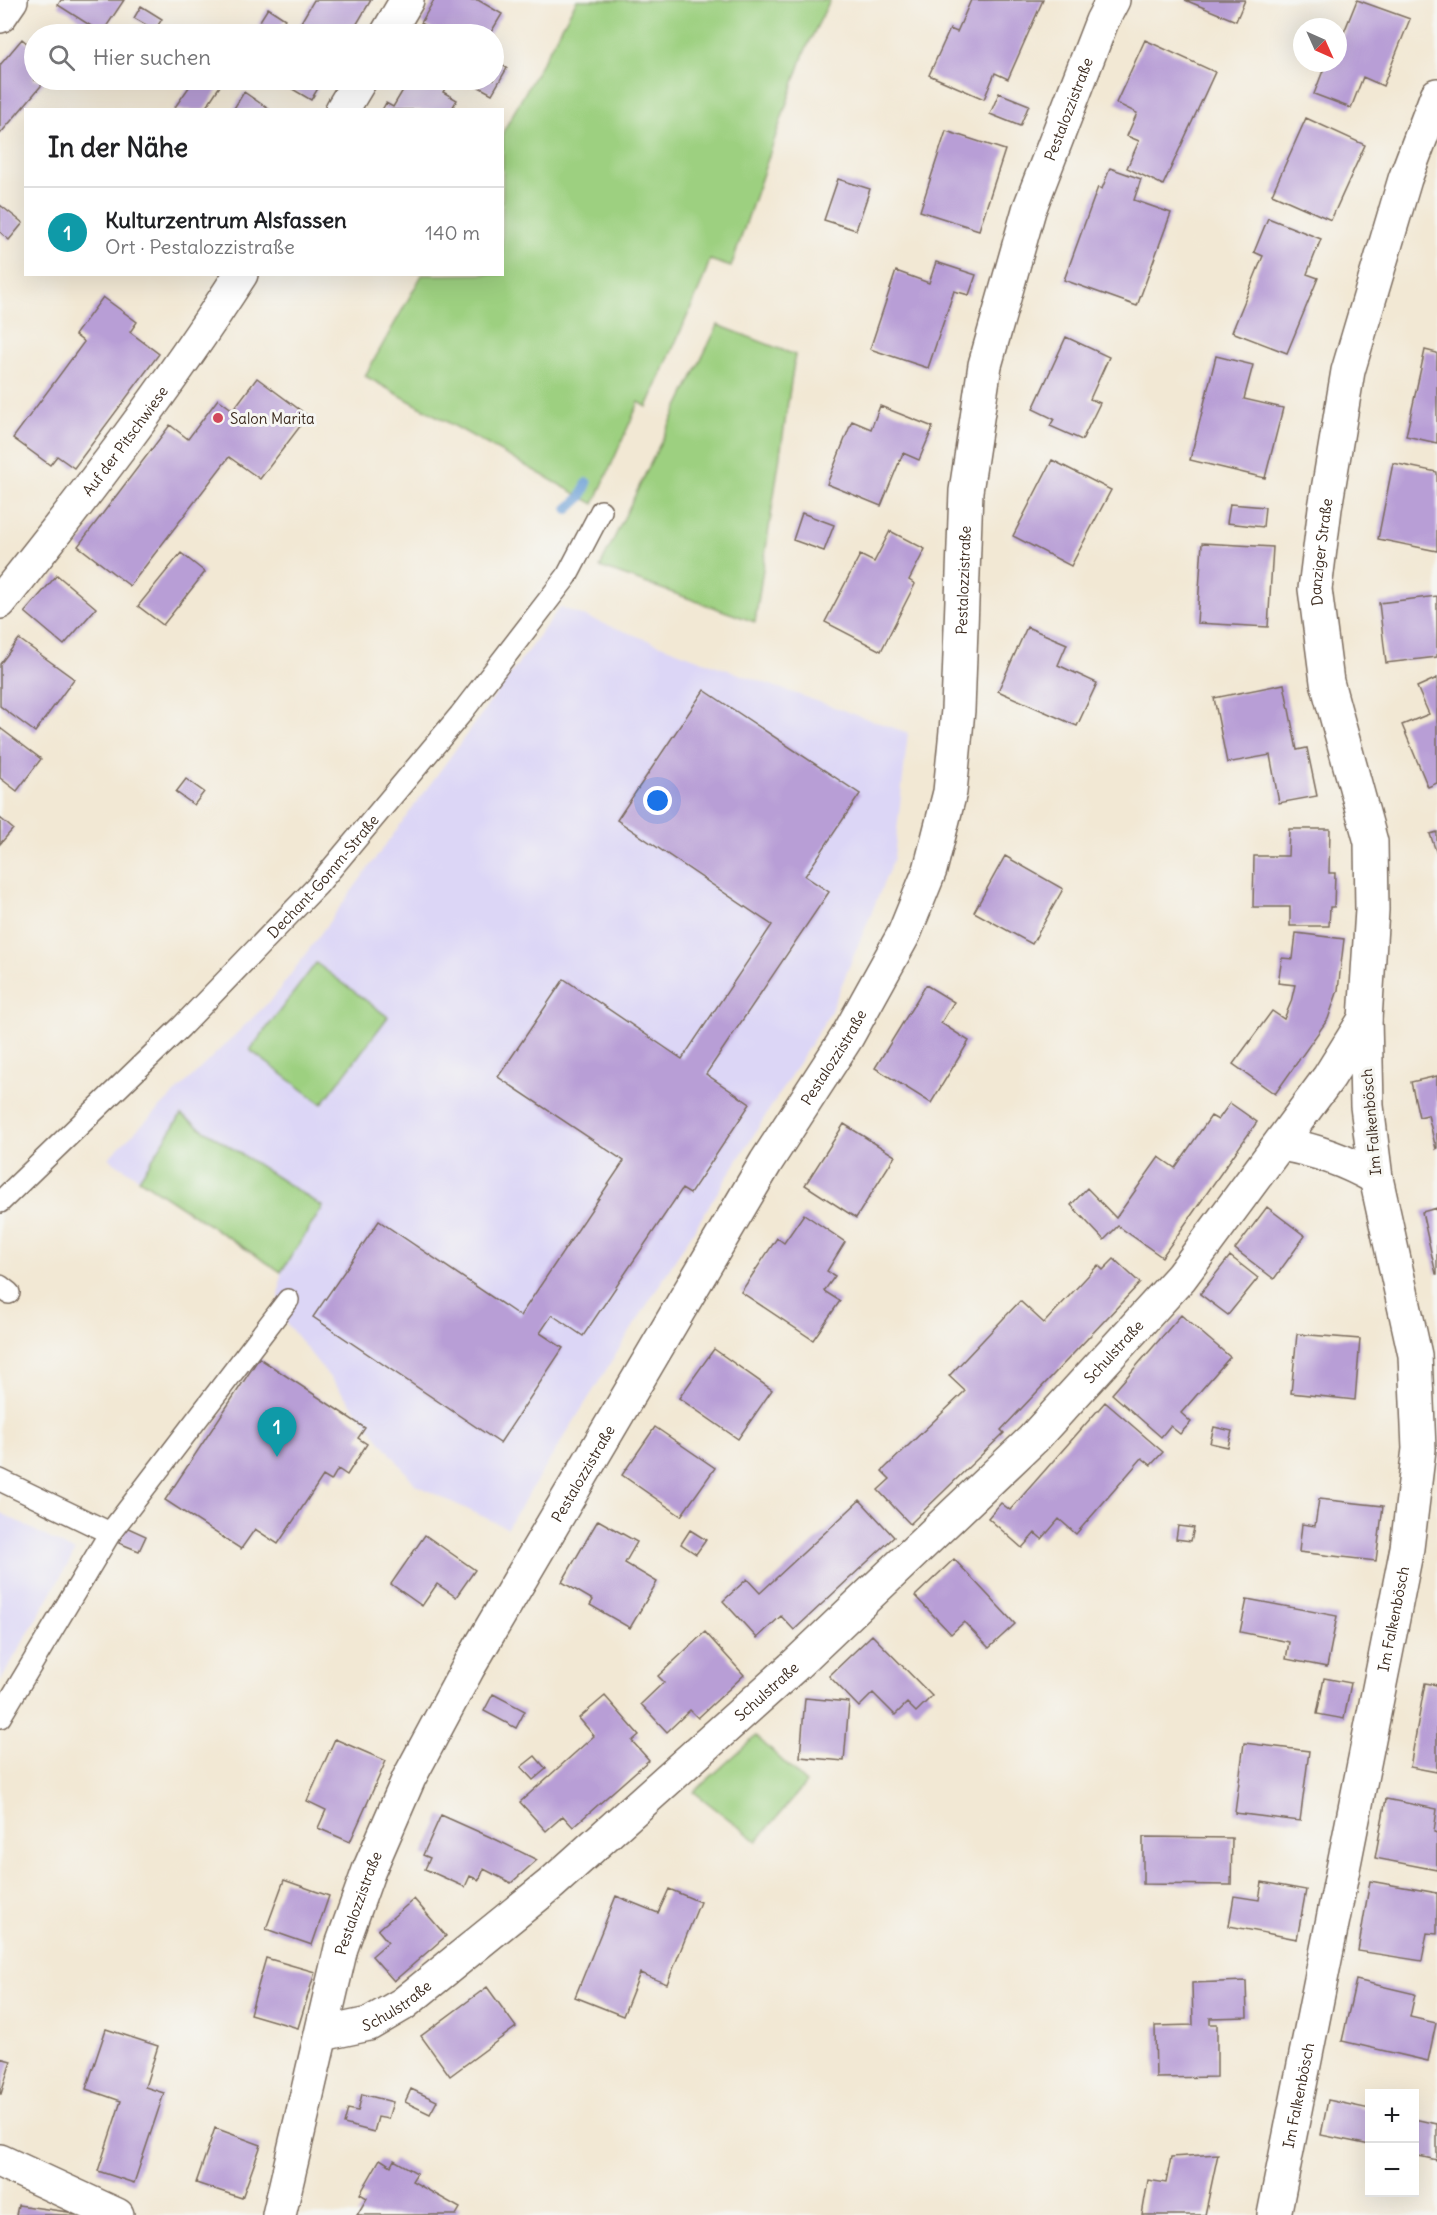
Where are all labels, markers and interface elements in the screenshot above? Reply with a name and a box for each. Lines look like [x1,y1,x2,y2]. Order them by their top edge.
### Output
north arrow [1293,18,1347,72]
search box [24,24,504,90]
icon: search [45,41,78,74]
text: Hier suchen [93,43,211,71]
street label: Pestalozzistraße [1039,55,1097,163]
text: In der Nähe [48,131,188,164]
text: Kulturzentrum Alsfassen [105,206,347,234]
text: 1 [64,220,71,245]
text: 140 m [425,220,480,245]
text: Ort · Pestalozzistraße [105,234,295,259]
street label: Auf der Pitschwiese [78,382,172,499]
place label: Salon Marita [230,409,315,428]
marker: Salon Marita [211,411,225,425]
street label: Danziger Straße [1305,497,1336,607]
street label: Pestalozzistraße [951,525,974,635]
your location [643,786,672,815]
street label: Dechant-Gomm-Straße [263,810,382,942]
street label: Pestalozzistraße [796,1006,870,1108]
street label: Im Falkenbösch [1357,1068,1385,1176]
street label: Schulstraße [1079,1316,1147,1387]
pin: 1 [258,1408,296,1457]
street label: Pestalozzistraße [547,1422,619,1525]
street label: Im Falkenbösch [1373,1564,1413,1673]
street label: Schulstraße [730,1658,802,1725]
street label: Pestalozzistraße [330,1848,386,1957]
street label: Schulstraße [360,1976,435,2035]
street label: Im Falkenbösch [1278,2041,1318,2150]
map controls [1365,2089,1419,2197]
button: + [1365,2089,1419,2143]
button: − [1365,2143,1419,2197]

